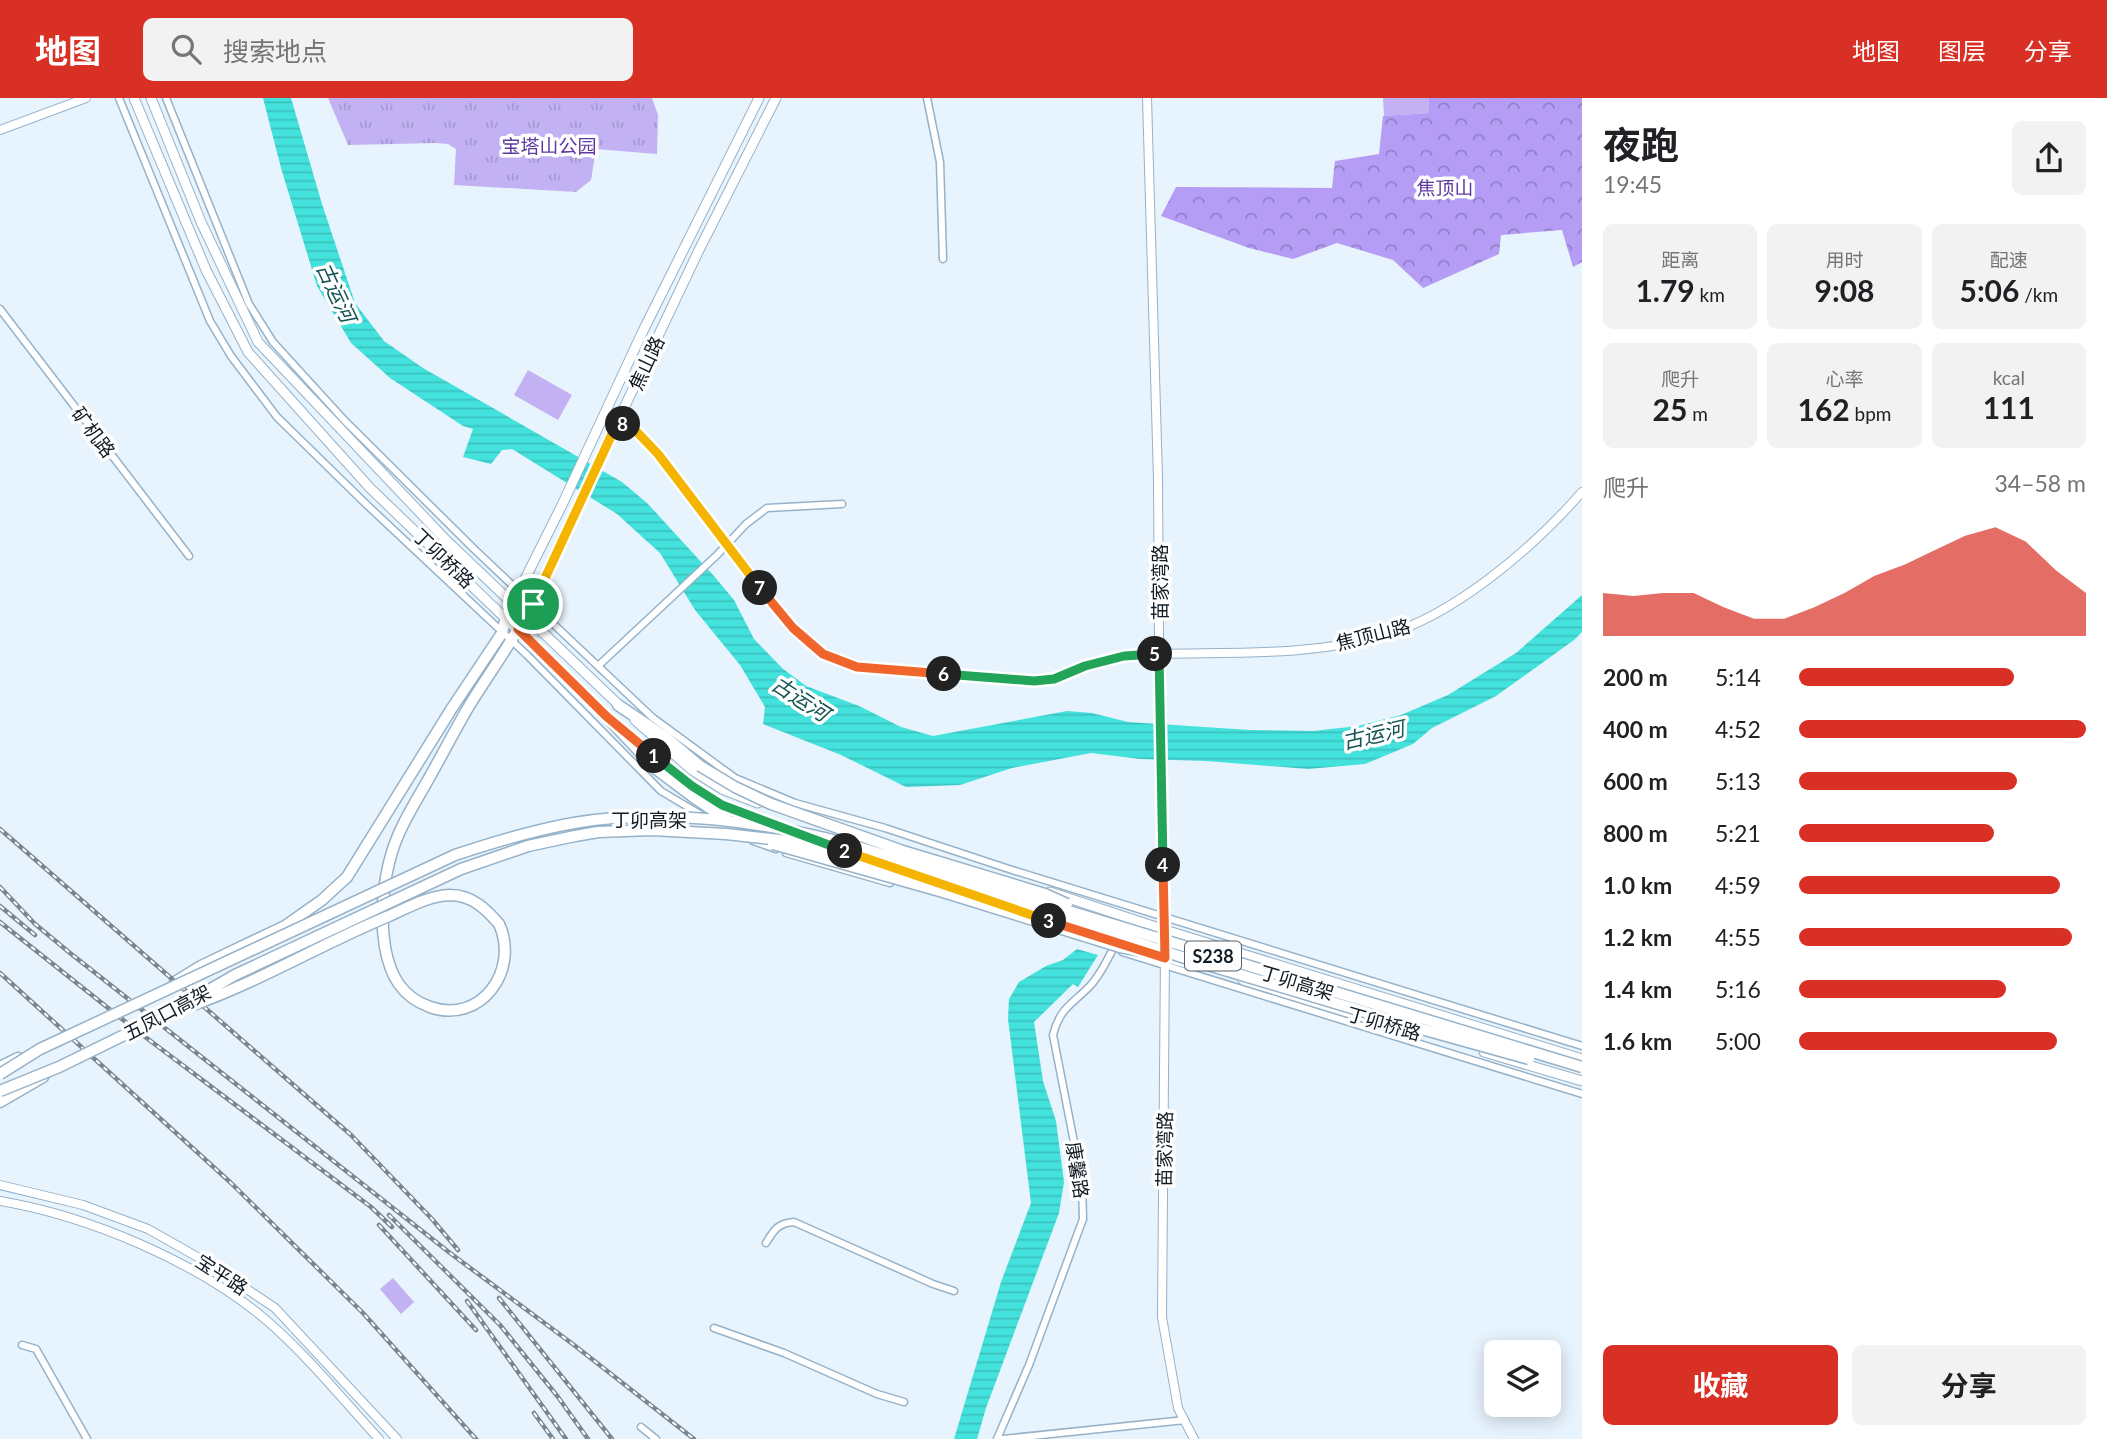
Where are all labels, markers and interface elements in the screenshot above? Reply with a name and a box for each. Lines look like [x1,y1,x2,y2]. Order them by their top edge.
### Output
search box [143,18,633,81]
text: 地图 [35,30,101,70]
icon: search [167,30,205,68]
text: 搜索地点 [223,35,327,67]
text: 地图 [1852,36,1900,65]
text: 图层 [1938,36,1986,65]
text: 分享 [2024,36,2072,65]
text: 夜跑 [1603,121,1679,167]
button: share [2012,121,2086,195]
park label: 宝塔山公园 [501,134,597,157]
text: 19:45 [1603,170,1662,198]
park label: 焦顶山 [1416,176,1474,199]
text: 距离 [1661,248,1699,271]
text: 用时 [1825,248,1864,271]
text: 配速 [1990,248,2028,271]
water label: 古运河 [312,258,363,329]
text: 1.79 [1635,272,1695,308]
text: 9:08 [1815,272,1874,308]
text: 5:06 [1959,272,2019,308]
text: km [1695,283,1725,306]
text: /km [2019,283,2058,306]
street label: 焦山路 [624,332,668,394]
text: kcal [1993,366,2025,389]
text: 爬升 [1661,367,1699,390]
text: 心率 [1825,367,1864,390]
text: 111 [1983,389,2035,425]
text: 25 [1653,391,1687,427]
text: 162 [1798,391,1850,427]
street label: 矿机路 [68,402,120,462]
text: m [1687,402,1708,425]
text: bpm [1850,402,1891,425]
pin: 8 [606,406,640,442]
text: 8 [617,412,628,435]
text: 34–58 m [1994,469,2086,497]
text: 爬升 [1603,473,1649,501]
street label: 丁卯桥路 [409,523,479,593]
street label: 苗家湾路 [1148,544,1171,620]
pin: 7 [742,570,778,606]
pin [503,574,563,634]
text: 7 [754,576,765,599]
icon: arrive [514,585,552,623]
street label: 焦顶山路 [1333,614,1413,654]
pin: 5 [1138,636,1172,672]
text: 5 [1149,642,1160,665]
pin: 6 [926,656,962,692]
text: 6 [938,662,949,685]
text: 200 m [1603,663,1668,691]
text: 5:14 [1715,663,1761,691]
water label: 古运河 [768,670,838,728]
water label: 古运河 [1339,714,1410,753]
text: 400 m [1603,715,1668,743]
text: 4:52 [1715,715,1761,743]
pin: 1 [636,738,672,774]
text: 1 [648,744,659,767]
text: 600 m [1603,767,1668,795]
text: 5:13 [1715,767,1761,795]
street label: 丁卯高架 [611,808,687,831]
text: 800 m [1603,819,1668,847]
text: 5:21 [1715,819,1761,847]
pin: 2 [828,834,862,868]
text: 2 [839,839,850,862]
pin: 4 [1146,848,1180,882]
text: 4 [1157,853,1168,876]
text: 1.0 km [1603,871,1672,899]
text: 4:59 [1715,871,1761,899]
pin: 3 [1032,904,1066,938]
text: 3 [1043,909,1054,932]
text: 1.2 km [1603,923,1672,951]
text: 4:55 [1715,923,1761,951]
road number: S238 [1185,942,1241,970]
street label: 丁卯高架 [1257,960,1337,1004]
text: 1.4 km [1603,975,1672,1003]
text: 5:16 [1715,975,1761,1003]
street label: 五凤口高架 [120,980,214,1044]
street label: 丁卯桥路 [1344,1001,1424,1045]
text: 1.6 km [1603,1027,1672,1055]
text: 5:00 [1715,1027,1761,1055]
street label: 苗家湾路 [1152,1111,1176,1187]
street label: 康馨路 [1062,1140,1094,1200]
street label: 宝平路 [192,1249,252,1299]
map controls [1484,1340,1561,1417]
button: layers [1484,1340,1561,1417]
button: 收藏 [1603,1345,1838,1425]
button: 分享 [1852,1345,2086,1425]

